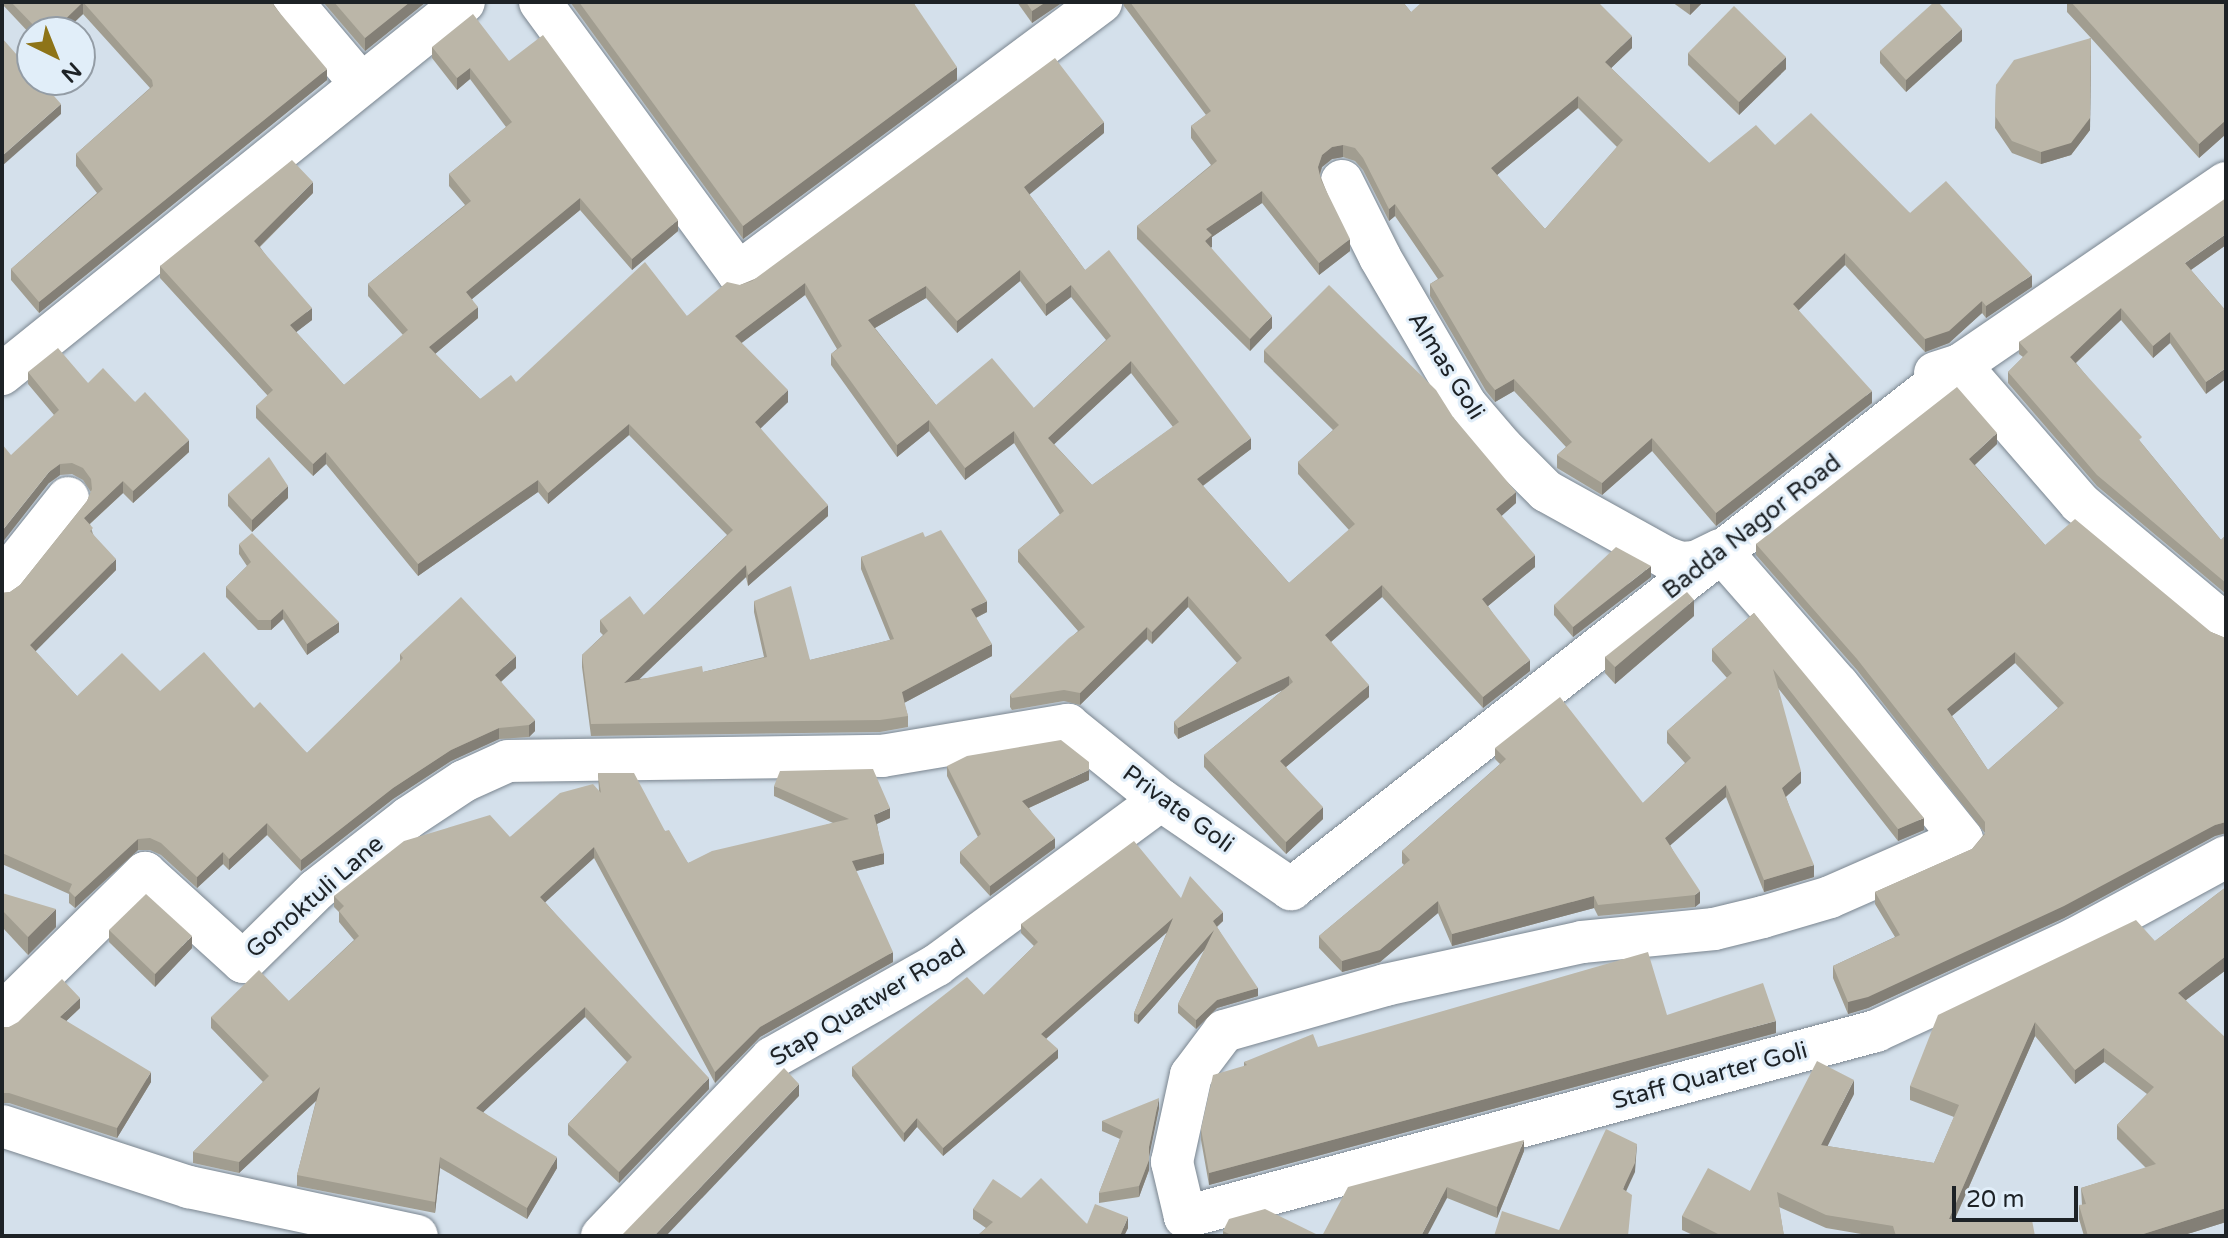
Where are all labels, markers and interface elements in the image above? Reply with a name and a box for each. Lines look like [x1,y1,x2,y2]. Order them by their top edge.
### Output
north arrow [16,16,96,96]
text: N [56,57,86,88]
street label: Almas Goli [1402,307,1490,425]
street label: Badda Nagor Road [1657,448,1847,606]
street label: Private Goli [1117,759,1239,859]
street label: Gonoktuli Lane [240,830,390,964]
street label: Stap Quatwer Road [765,933,971,1073]
street label: Staff Quarter Goli [1609,1036,1811,1116]
scale bar [1956,1170,2082,1220]
text: 20 m [1966,1185,2024,1214]

